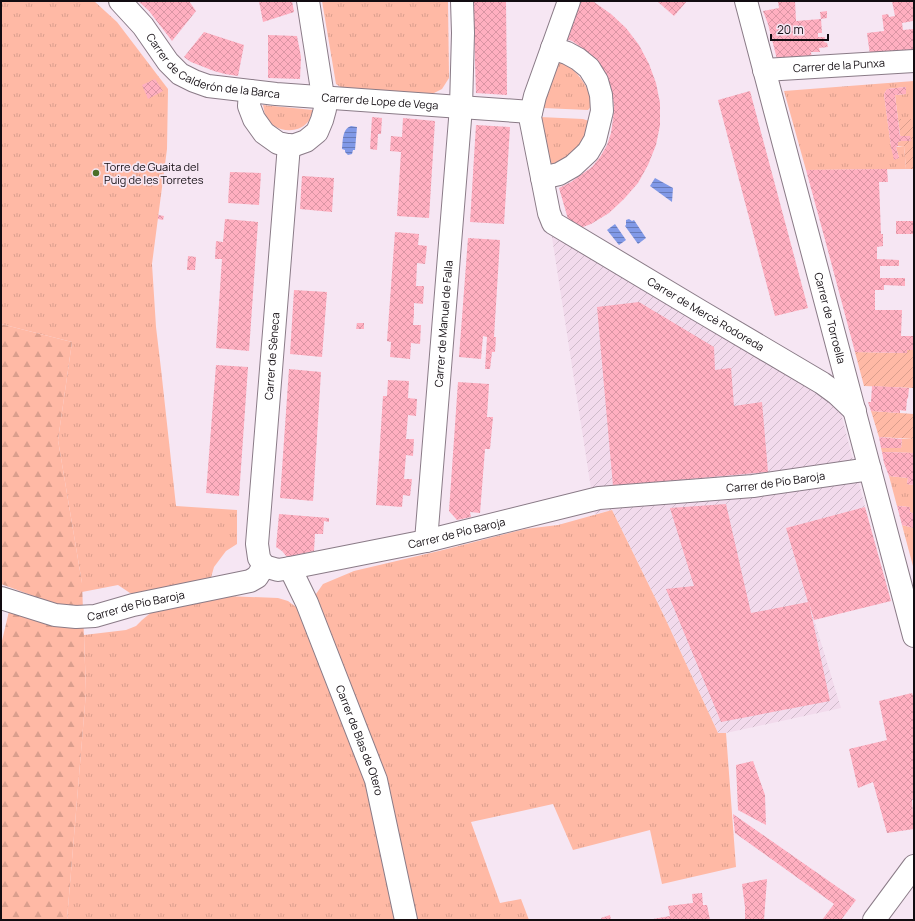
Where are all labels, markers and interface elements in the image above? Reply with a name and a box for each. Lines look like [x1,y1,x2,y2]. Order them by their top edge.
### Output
scale bar [771,16,828,42]
text: 20 m [777,21,804,38]
street label: Carrer de Calderón de la Barca [143,30,280,101]
street label: Carrer de la Punxa [792,55,885,75]
street label: Carrer de Lope de Vega [321,89,439,112]
place label: Torre de Guaita del Puig de les Torretes [104,159,204,187]
marker: Torre de Guaita del Puig de les Torretes [91,168,101,178]
street label: Carrer de Manuel de Falla [430,260,456,388]
street label: Carrer de Torroella [811,271,850,365]
street label: Carrer de Mercè Rodoreda [645,273,767,354]
street label: Carrer de Sèneca [261,312,283,400]
street label: Carrer de Pío Baroja [725,468,826,495]
street label: Carrer de Pío Baroja [407,514,507,551]
street label: Carrer de Pío Baroja [87,587,186,623]
street label: Carrer de Blas de Otero [333,683,387,797]

